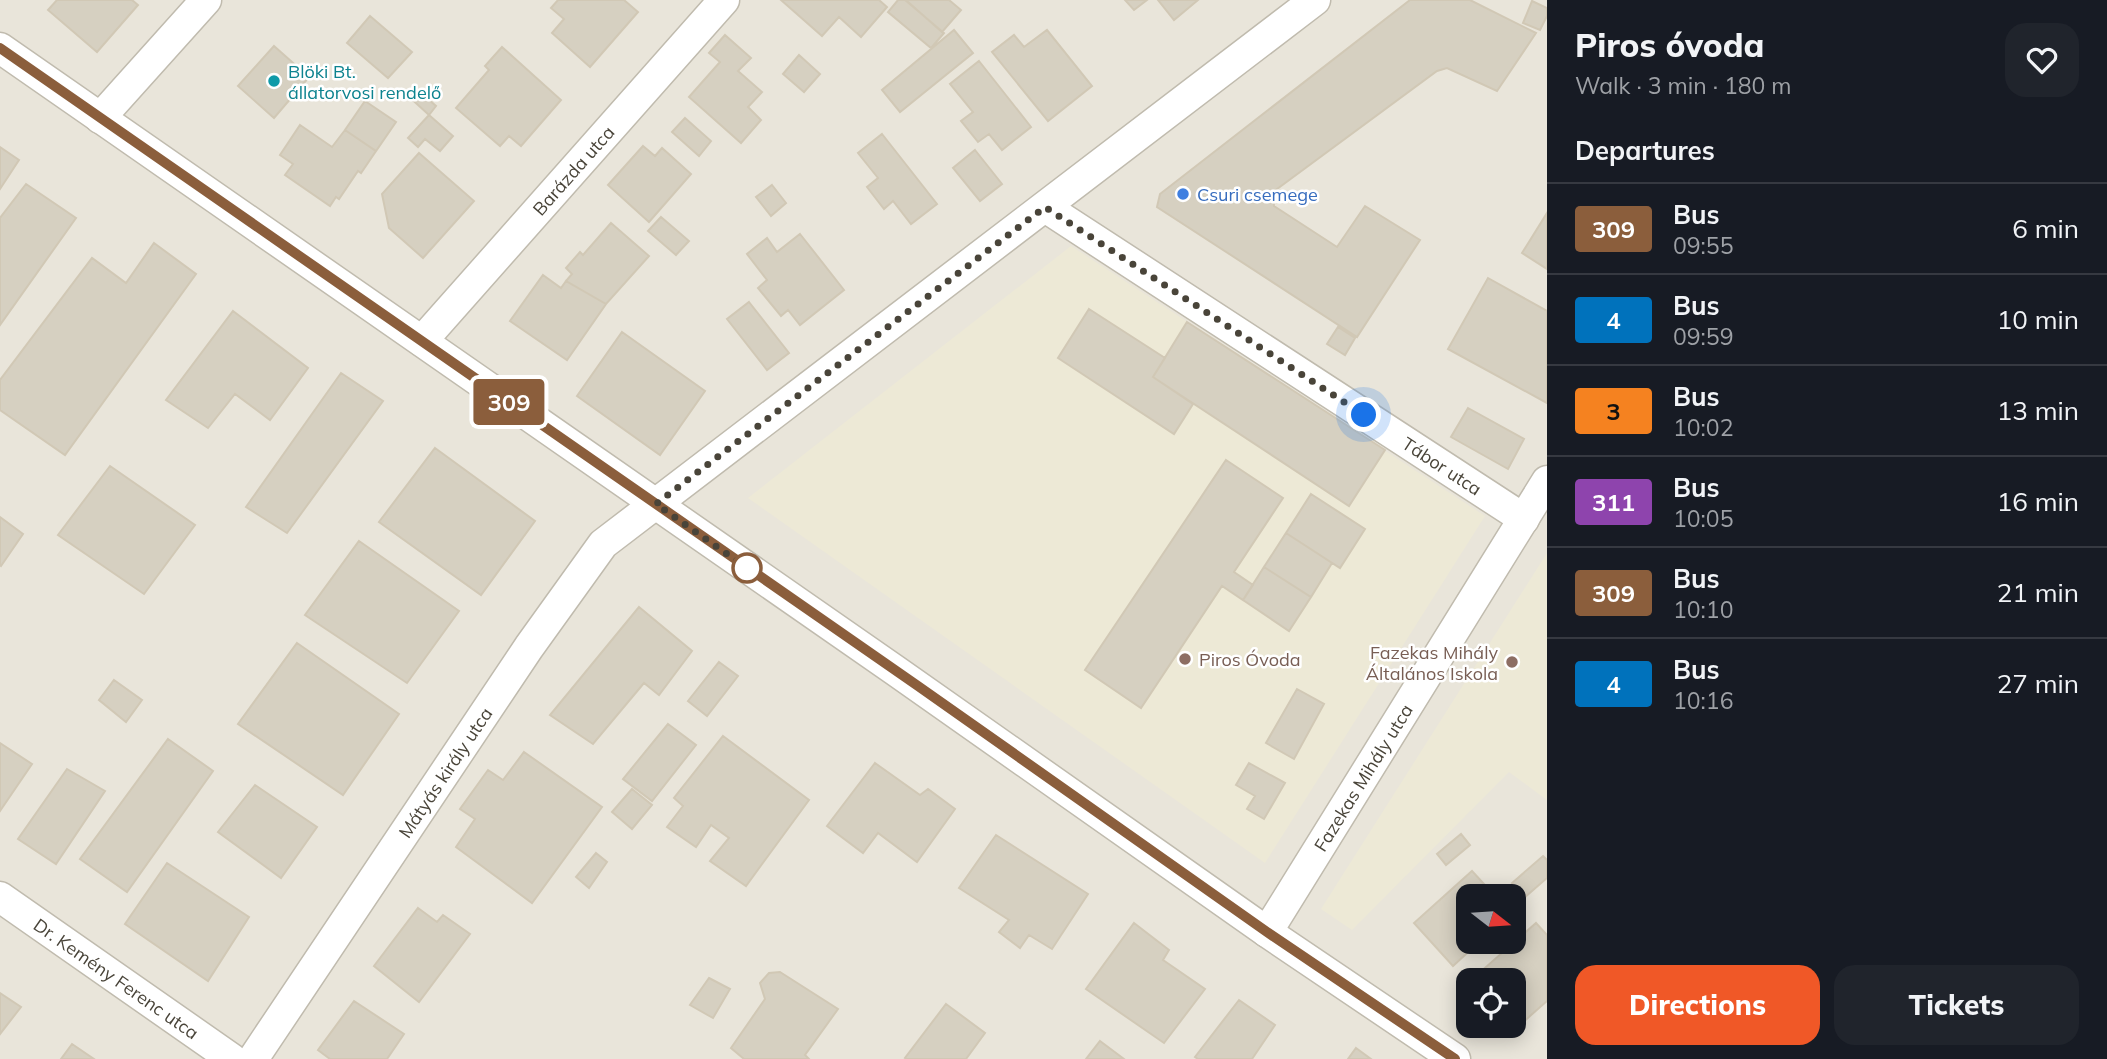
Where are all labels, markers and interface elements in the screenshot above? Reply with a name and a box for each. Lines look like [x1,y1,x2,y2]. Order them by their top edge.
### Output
button: heart [2005,23,2079,97]
text: Piros óvoda [1575,24,1764,65]
place label: Blöki Bt. állatorvosi rendelő [288,60,441,104]
text: Walk · 3 min · 180 m [1575,71,1792,100]
marker: Blöki Bt. állatorvosi rendelő [266,73,282,89]
street label: Barázda utca [527,121,619,220]
text: Departures [1575,134,1715,167]
place label: Csuri csemege [1197,183,1318,206]
marker: Csuri csemege [1175,186,1191,202]
text: Bus [1673,198,1719,231]
text: 6 min [2012,212,2079,245]
text: 309 [1592,214,1635,244]
text: 09:55 [1673,231,1733,260]
text: Bus [1673,289,1719,322]
text: 10 min [1997,303,2079,336]
text: 4 [1606,305,1621,335]
text: 09:59 [1673,322,1733,351]
line badge: 309 [469,379,549,425]
text: Bus [1673,380,1719,413]
text: 309 [487,387,531,417]
text: 13 min [1997,394,2079,427]
text: 3 [1606,396,1621,426]
your location [1346,397,1381,432]
text: 10:02 [1673,413,1733,442]
street label: Tábor utca [1398,431,1486,500]
text: Bus [1673,471,1719,504]
text: 16 min [1997,485,2079,518]
text: 311 [1592,487,1635,517]
text: 10:05 [1673,504,1733,533]
unlabelled marker [732,553,762,583]
text: Bus [1673,562,1719,595]
text: 21 min [1997,576,2079,609]
text: 309 [1592,578,1635,608]
text: 10:10 [1673,595,1733,624]
place label: Fazekas Mihály Általános Iskola [1366,641,1498,685]
place label: Piros Óvoda [1199,648,1301,671]
marker: Piros Óvoda [1177,651,1193,667]
text: Bus [1673,653,1719,686]
marker: Fazekas Mihály Általános Iskola [1504,654,1520,670]
text: 27 min [1997,667,2079,700]
text: 4 [1606,669,1621,699]
text: 10:16 [1673,686,1733,715]
street label: Fazekas Mihály utca [1309,699,1417,855]
street label: Mátyás király utca [393,703,497,842]
north arrow [1456,884,1526,954]
map controls [1456,884,1526,1038]
street label: Dr. Kemény Ferenc utca [29,913,203,1044]
button: Directions [1575,965,1820,1045]
button: Tickets [1834,965,2079,1045]
button: locate [1456,968,1526,1038]

